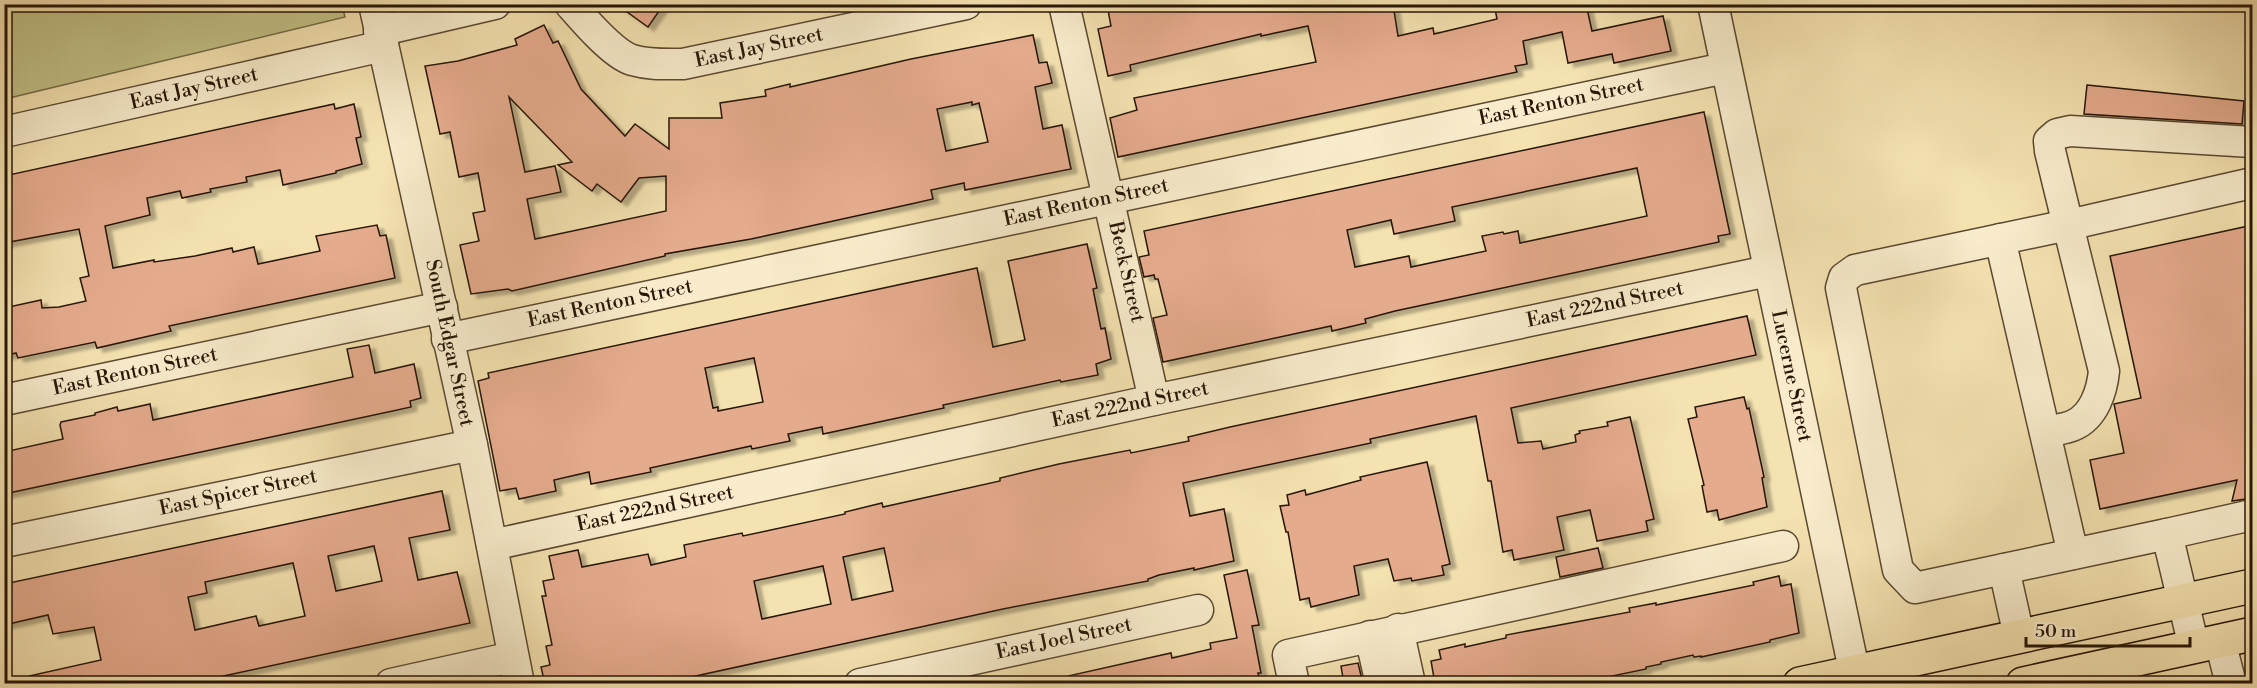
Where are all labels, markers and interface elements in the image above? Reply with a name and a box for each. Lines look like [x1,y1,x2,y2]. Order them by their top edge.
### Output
street label: East Jay Street [692,22,826,74]
street label: East Jay Street [128,62,260,116]
street label: East Renton Street [1476,72,1646,132]
street label: East Renton Street [1001,173,1171,233]
street label: Beck Street [1102,218,1150,325]
street label: South Edgar Street [419,257,479,429]
street label: East Renton Street [525,274,695,334]
street label: East 222nd Street [1524,276,1686,334]
street label: Lucerne Street [1765,308,1817,444]
street label: East Renton Street [50,342,220,402]
street label: East 222nd Street [1049,376,1211,434]
street label: East Spicer Street [157,464,319,522]
street label: East 222nd Street [574,480,736,538]
scale bar [2026,610,2190,648]
street label: East Joel Street [994,612,1134,666]
text: 50 m [2035,620,2077,643]

